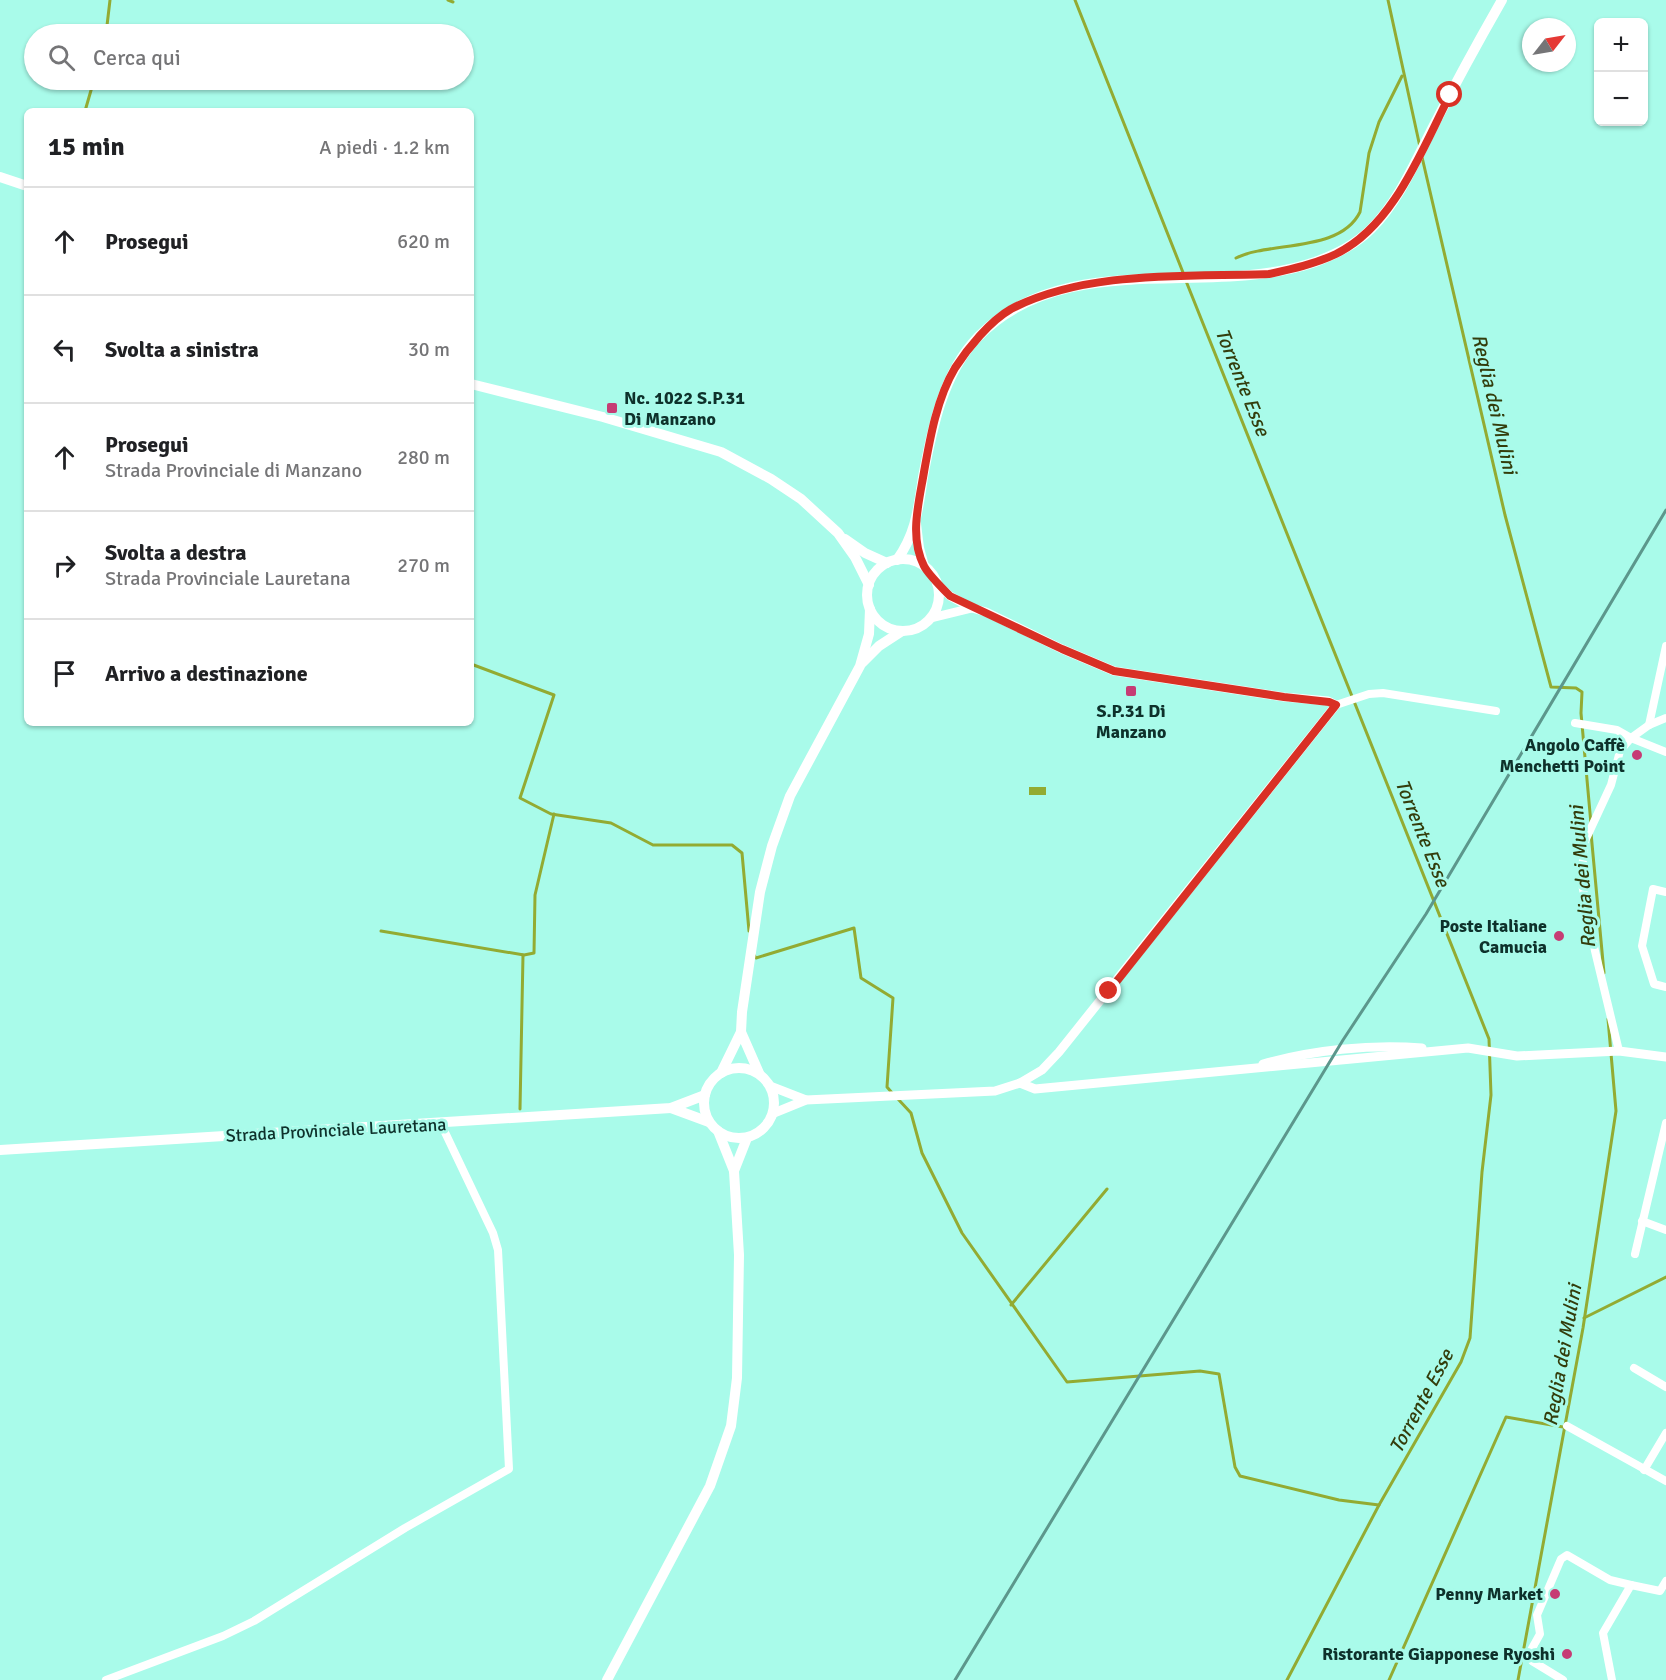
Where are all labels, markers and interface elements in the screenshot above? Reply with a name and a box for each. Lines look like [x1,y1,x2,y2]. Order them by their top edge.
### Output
north arrow [1522,18,1576,72]
map controls [1594,18,1648,126]
button: + [1594,18,1648,72]
search box [24,24,474,90]
icon: search [45,41,78,74]
text: Cerca qui [93,44,181,71]
button: − [1594,72,1648,126]
route start [1436,81,1462,107]
text: 15 min [48,131,125,163]
text: A piedi · 1.2 km [319,135,450,160]
icon: ahead [48,225,81,258]
text: Prosegui [105,228,189,255]
text: 620 m [397,229,450,254]
water label: Torrente Esse [1210,325,1276,441]
water label: Reglia dei Mulini [1466,332,1523,478]
icon: left [48,333,81,366]
text: Svolta a sinistra [105,336,259,363]
text: 30 m [408,337,450,362]
place label: Nc. 1022 S.P.31 Di Manzano [624,387,745,430]
marker: Nc. 1022 S.P.31 Di Manzano [605,401,619,415]
text: Prosegui [105,431,189,458]
icon: ahead [48,441,81,474]
text: 280 m [397,445,450,470]
text: Strada Provinciale di Manzano [105,458,362,483]
text: Svolta a destra [105,539,246,566]
icon: right [48,549,81,582]
text: 270 m [397,553,450,578]
text: Strada Provinciale Lauretana [105,566,351,591]
icon: arrive [48,657,81,690]
text: Arrivo a destinazione [105,660,308,687]
marker: S.P.31 Di Manzano [1124,684,1138,698]
place label: S.P.31 Di Manzano [1096,700,1166,743]
place label: Angolo Caffè Menchetti Point [1500,734,1625,777]
marker: Angolo Caffè Menchetti Point [1630,748,1644,762]
water label: Torrente Esse [1390,776,1456,892]
water label: Reglia dei Mulini [1564,803,1601,949]
place label: Poste Italiane Camucia [1439,915,1547,958]
marker: Poste Italiane Camucia [1552,929,1566,943]
route end [1095,977,1121,1003]
street label: Strada Provinciale Lauretana [225,1113,447,1147]
water label: Reglia dei Mulini [1538,1281,1587,1428]
water label: Torrente Esse [1384,1344,1460,1457]
place label: Penny Market [1435,1583,1543,1605]
marker: Penny Market [1548,1587,1562,1601]
place label: Ristorante Giapponese Ryoshi [1322,1643,1555,1665]
marker: Ristorante Giapponese Ryoshi [1560,1647,1574,1661]

